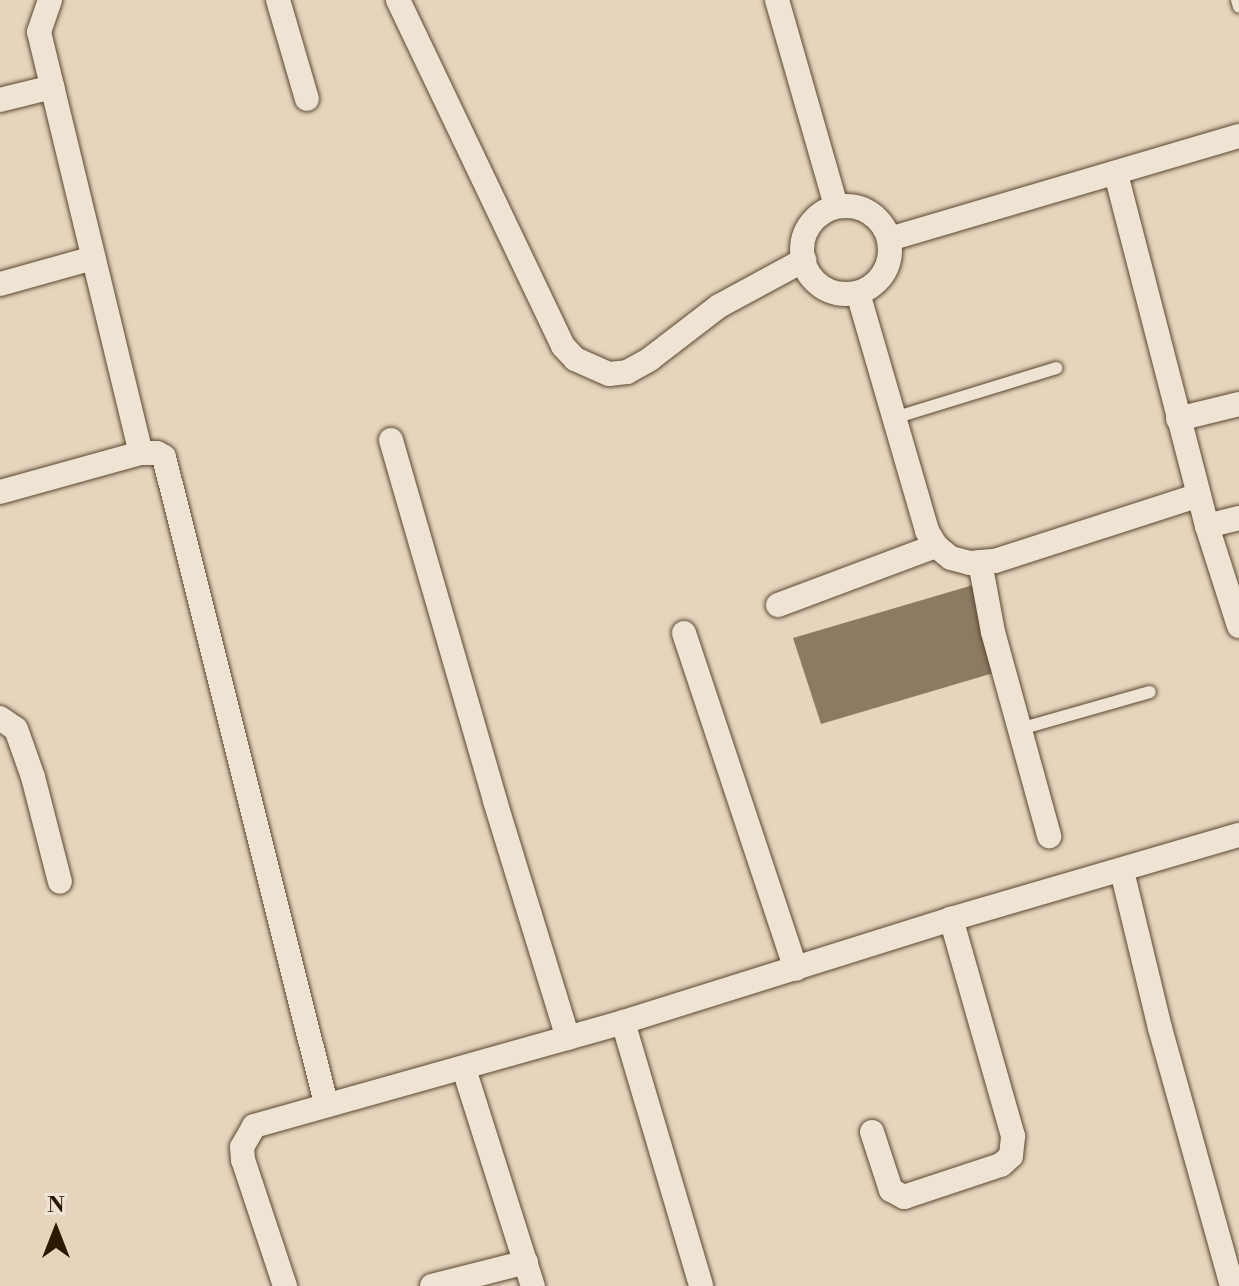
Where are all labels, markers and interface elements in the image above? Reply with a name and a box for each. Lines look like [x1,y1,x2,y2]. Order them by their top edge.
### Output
north arrow [16,1190,96,1270]
text: N [47,1192,65,1219]

